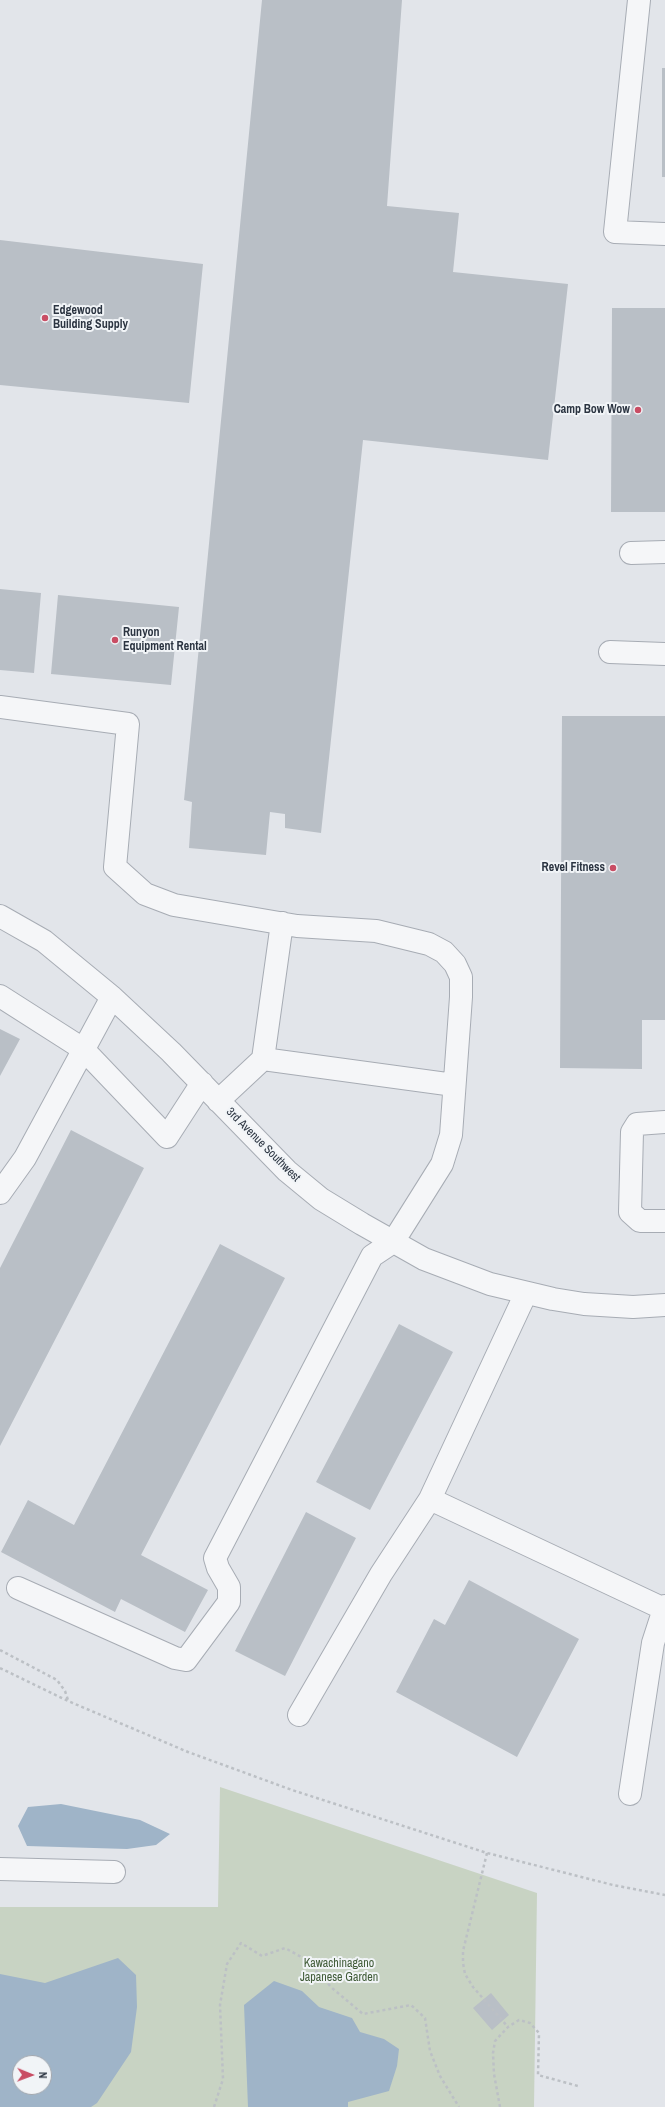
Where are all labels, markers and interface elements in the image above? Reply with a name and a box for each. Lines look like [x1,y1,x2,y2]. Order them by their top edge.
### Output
place label: Edgewood Building Supply [53,304,128,332]
marker: Edgewood Building Supply [40,313,50,323]
place label: Camp Bow Wow [554,403,630,417]
marker: Camp Bow Wow [633,405,643,415]
place label: Runyon Equipment Rental [123,626,207,654]
marker: Runyon Equipment Rental [110,635,120,645]
place label: Revel Fitness [542,861,605,875]
marker: Revel Fitness [608,863,618,873]
street label: 3rd Avenue Southwest [223,1105,303,1185]
park label: Kawachinagano Japanese Garden [300,1957,378,1985]
north arrow [12,2055,52,2095]
text: N [36,2072,50,2079]

